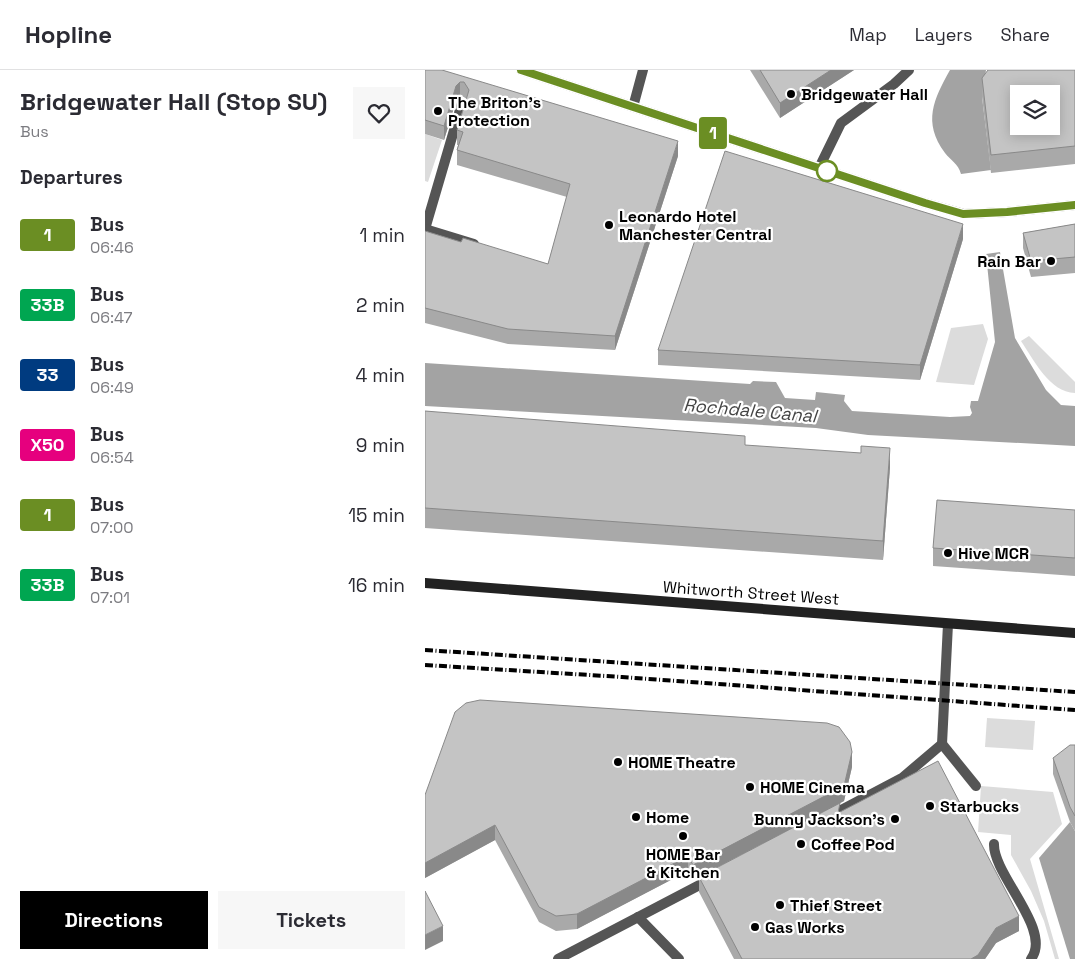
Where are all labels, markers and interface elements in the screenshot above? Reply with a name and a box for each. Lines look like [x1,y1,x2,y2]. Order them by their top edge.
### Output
text: Hopline [25,19,112,50]
text: Map [849,23,887,46]
text: Layers [915,23,972,46]
text: Share [1000,23,1050,46]
place label: Bridgewater Hall [801,84,928,105]
map controls [1010,85,1060,135]
button: layers [1010,85,1060,135]
text: Bridgewater Hall (Stop SU) [20,86,327,117]
button: heart [353,87,405,139]
marker: Bridgewater Hall [785,88,797,100]
place label: The Briton's Protection [448,92,541,131]
marker: The Briton's Protection [432,105,444,117]
line badge: 1 [697,117,729,149]
text: Bus [20,121,49,142]
text: 1 [709,121,717,144]
unlabelled marker [816,160,838,182]
text: Departures [20,165,123,190]
place label: Leonardo Hotel Manchester Central [619,206,772,245]
text: Bus [90,212,124,237]
marker: Leonardo Hotel Manchester Central [603,219,615,231]
text: 1 [43,223,52,246]
text: 1 min [360,223,405,248]
text: 06:46 [90,237,134,258]
place label: Rain Bar [977,251,1041,272]
marker: Rain Bar [1045,255,1057,267]
text: Bus [90,282,124,307]
text: 33B [31,293,64,316]
text: 2 min [356,293,405,318]
text: 06:47 [90,307,133,328]
text: Bus [90,352,124,377]
text: 33 [37,363,58,386]
text: 4 min [356,363,405,388]
text: 06:49 [90,377,134,398]
water label: Rochdale Canal [682,393,820,428]
text: Bus [90,422,124,447]
text: X50 [30,433,65,456]
text: 9 min [356,433,405,458]
text: 06:54 [90,447,134,468]
text: Bus [90,492,124,517]
text: 1 [43,503,52,526]
text: 15 min [348,503,405,528]
text: 07:00 [90,517,134,538]
place label: Hive MCR [958,543,1029,564]
marker: Hive MCR [942,547,954,559]
text: Bus [90,562,124,587]
text: 33B [31,573,64,596]
text: 16 min [348,573,405,598]
street label: Whitworth Street West [662,576,840,610]
text: 07:01 [90,587,130,608]
place label: HOME Theatre [628,752,736,773]
marker: HOME Theatre [612,756,624,768]
place label: HOME Cinema [760,777,865,798]
marker: HOME Cinema [744,781,756,793]
place label: Starbucks [940,796,1019,817]
marker: Starbucks [924,800,936,812]
place label: Home [646,807,689,828]
place label: Bunny Jackson's [754,809,885,830]
marker: Home [630,811,642,823]
marker: Bunny Jackson's [889,813,901,825]
marker: HOME Bar & Kitchen [677,830,689,842]
place label: Coffee Pod [811,834,895,855]
marker: Coffee Pod [795,838,807,850]
place label: HOME Bar & Kitchen [646,844,720,883]
button: Directions [20,891,208,949]
button: Tickets [218,891,405,949]
place label: Thief Street [790,895,882,916]
marker: Thief Street [774,899,786,911]
place label: Gas Works [765,917,845,938]
marker: Gas Works [749,921,761,933]

